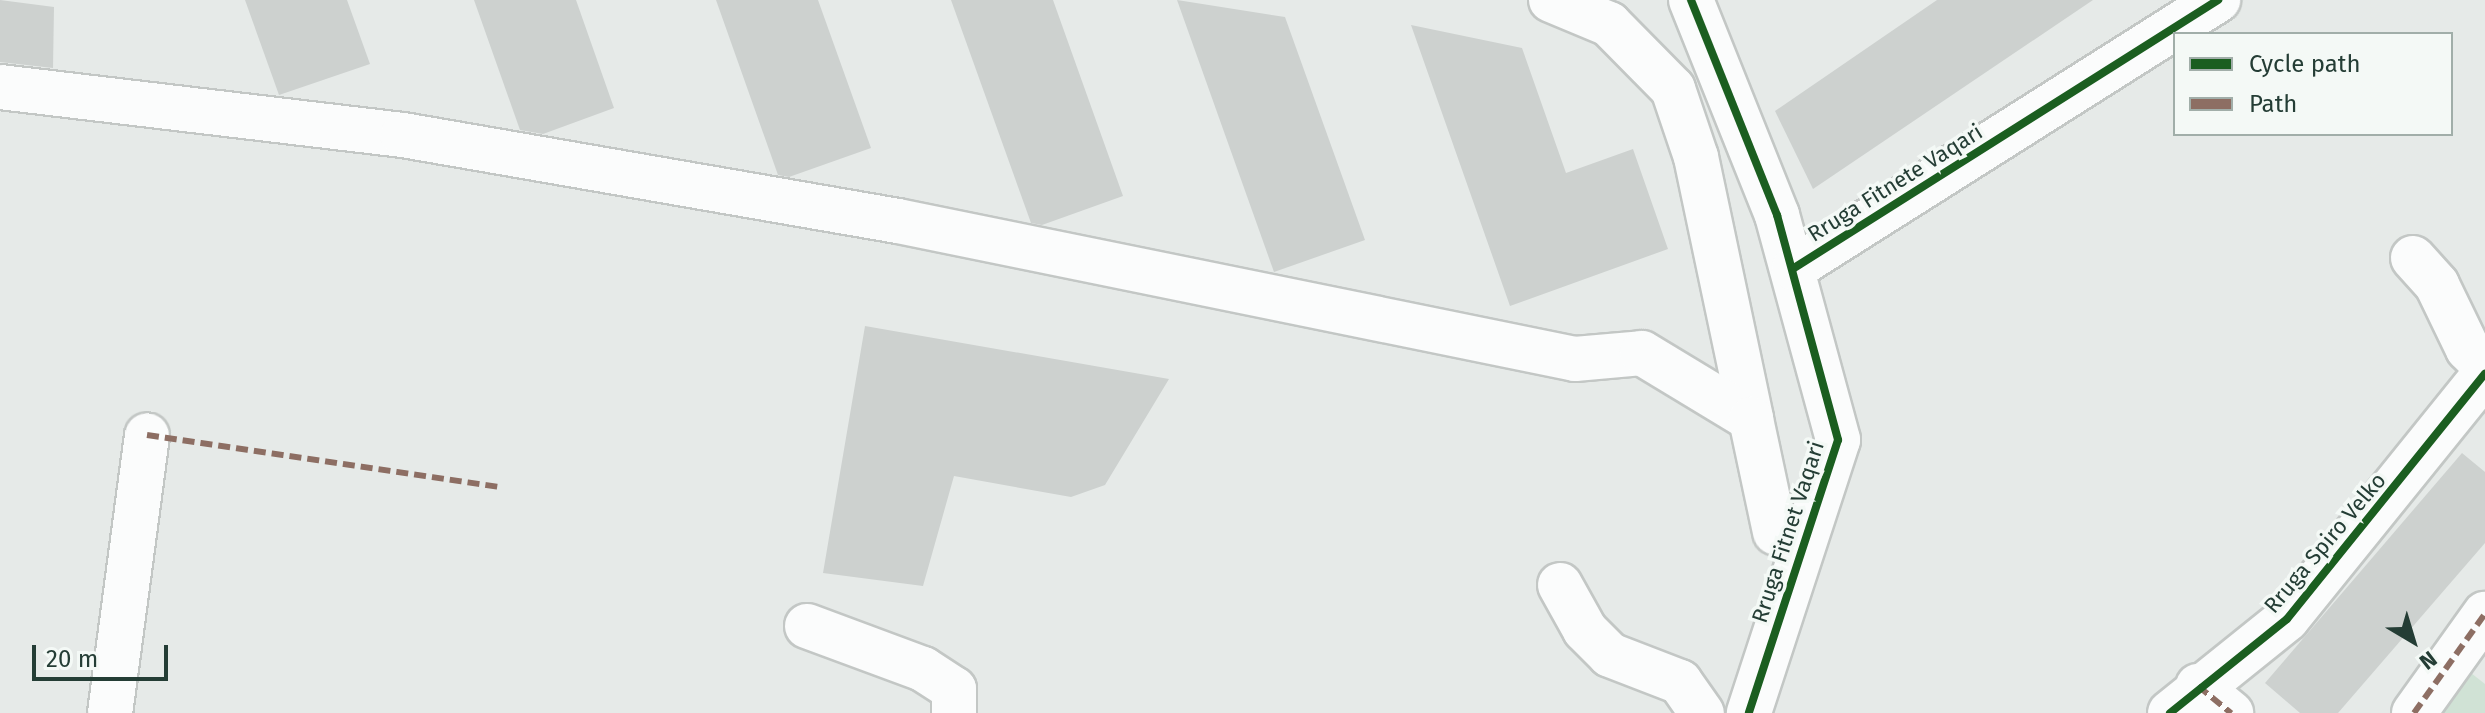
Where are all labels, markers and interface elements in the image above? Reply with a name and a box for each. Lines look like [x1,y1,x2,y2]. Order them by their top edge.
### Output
legend [2173,32,2453,136]
text: Cycle path [2249,50,2361,78]
text: Path [2249,90,2297,118]
street label: Rruga Fitnete Vaqari [1803,119,1987,247]
street label: Rruga Fitnet Vaqari [1746,438,1830,626]
street label: Rruga Spiro Velko [2259,467,2391,619]
north arrow [2373,601,2453,681]
scale bar [36,629,172,679]
text: 20 m [46,645,98,673]
text: N [2414,645,2442,675]

